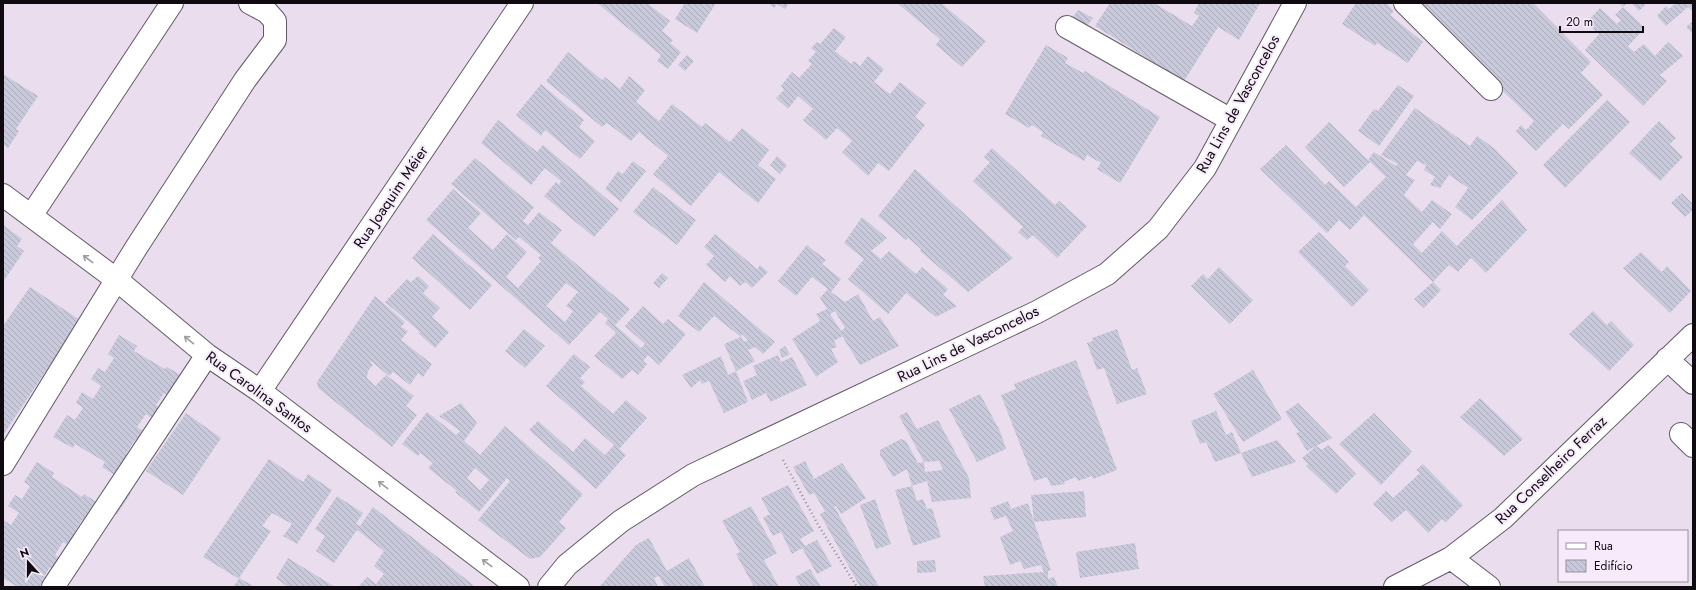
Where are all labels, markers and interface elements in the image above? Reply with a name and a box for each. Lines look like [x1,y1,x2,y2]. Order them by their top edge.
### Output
scale bar [1560,8,1643,34]
text: 20 m [1566,13,1593,31]
street label: Rua Lins de Vasconcelos [1191,31,1285,177]
street label: Rua Joaquim Méier [348,140,434,253]
one-way arrow [83,255,94,263]
street label: Rua Lins de Vasconcelos [893,300,1043,388]
one-way arrow [183,336,194,345]
street label: Rua Carolina Santos [201,346,317,438]
street label: Rua Conselheiro Ferraz [1490,411,1612,529]
one-way arrow [378,480,389,489]
legend [1558,530,1688,582]
text: Rua [1594,537,1613,555]
north arrow [8,542,48,582]
text: N [17,544,31,562]
text: Edifício [1594,557,1633,575]
one-way arrow [481,559,492,568]

